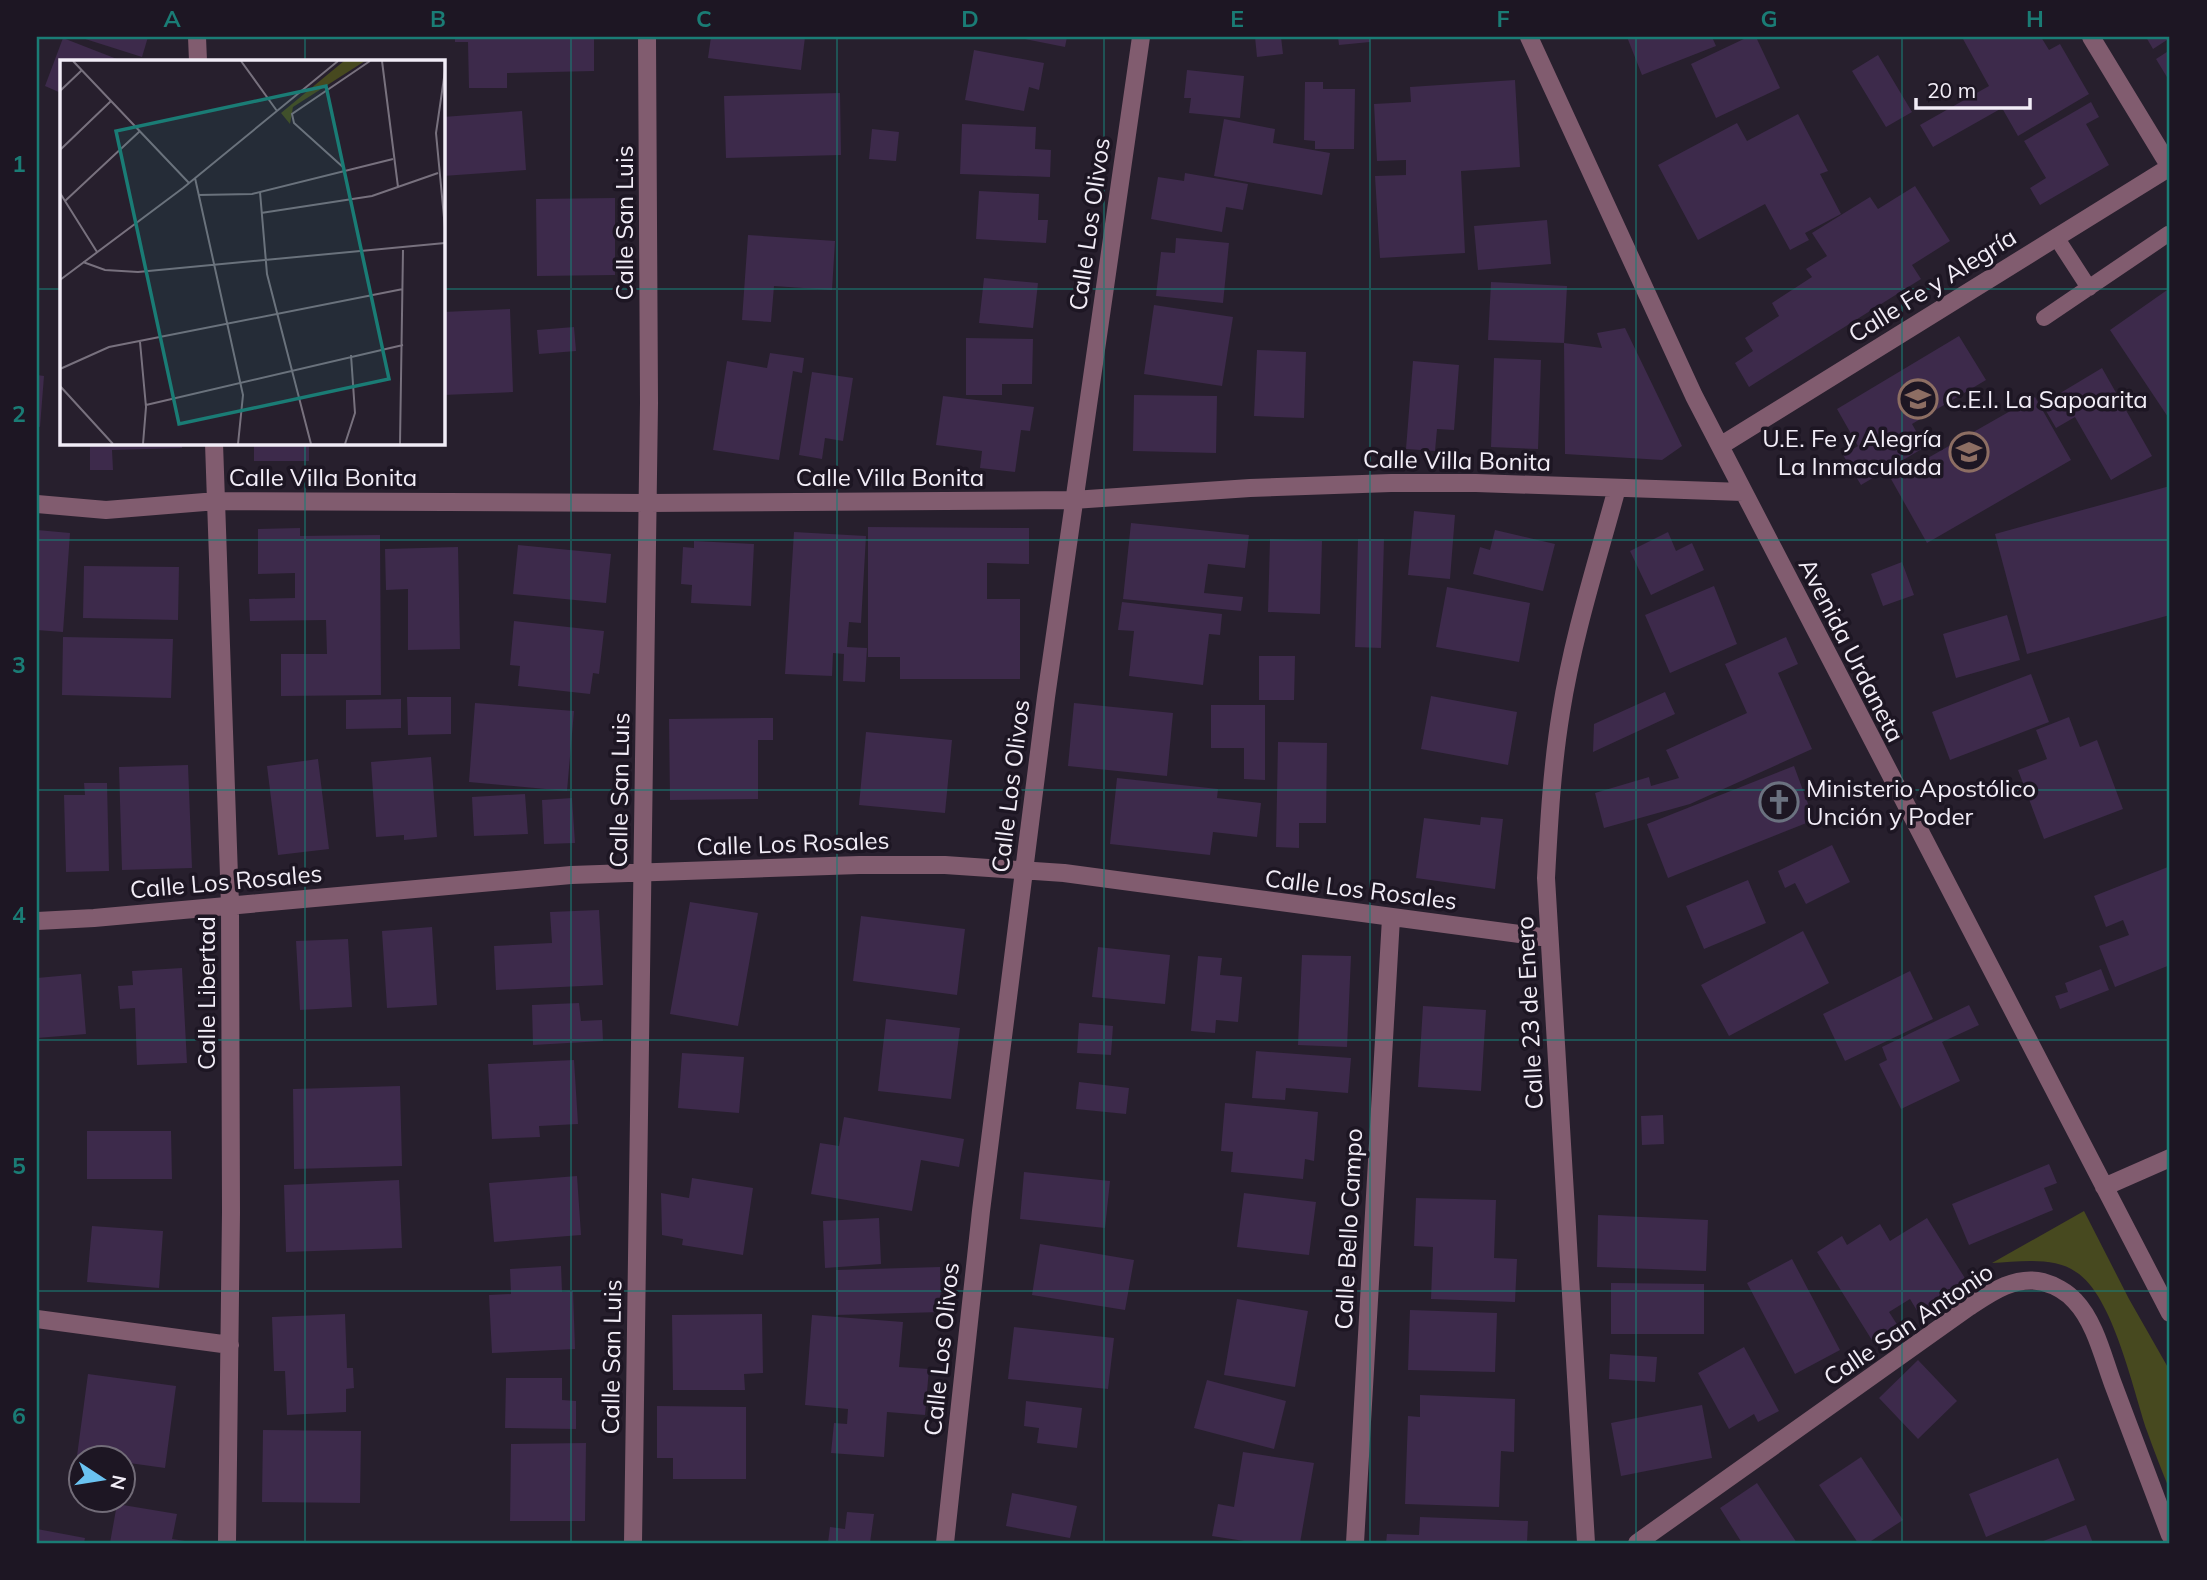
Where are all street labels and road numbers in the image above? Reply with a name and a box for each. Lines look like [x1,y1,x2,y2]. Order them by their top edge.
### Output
street label: Calle Los Olivos [1062,136,1116,312]
street label: Calle San Luis [609,145,639,301]
street label: Calle Fe y Alegría [1843,221,2021,349]
street label: Calle Villa Bonita [1363,443,1551,477]
street label: Calle Villa Bonita [229,462,417,492]
street label: Calle Villa Bonita [796,462,984,492]
street label: Avenida Urdaneta [1793,553,1911,747]
street label: Calle Los Olivos [985,698,1035,874]
street label: Calle San Luis [603,712,635,868]
street label: Calle Los Rosales [696,825,890,861]
street label: Calle Los Rosales [129,858,323,904]
street label: Calle Los Rosales [1263,862,1459,916]
street label: Calle Libertad [191,916,221,1070]
street label: Calle 23 de Enero [1509,916,1549,1110]
street label: Calle Bello Campo [1328,1128,1368,1330]
street label: Calle San Antonio [1818,1256,1998,1392]
street label: Calle Los Olivos [917,1261,965,1437]
street label: Calle San Luis [595,1279,627,1435]

